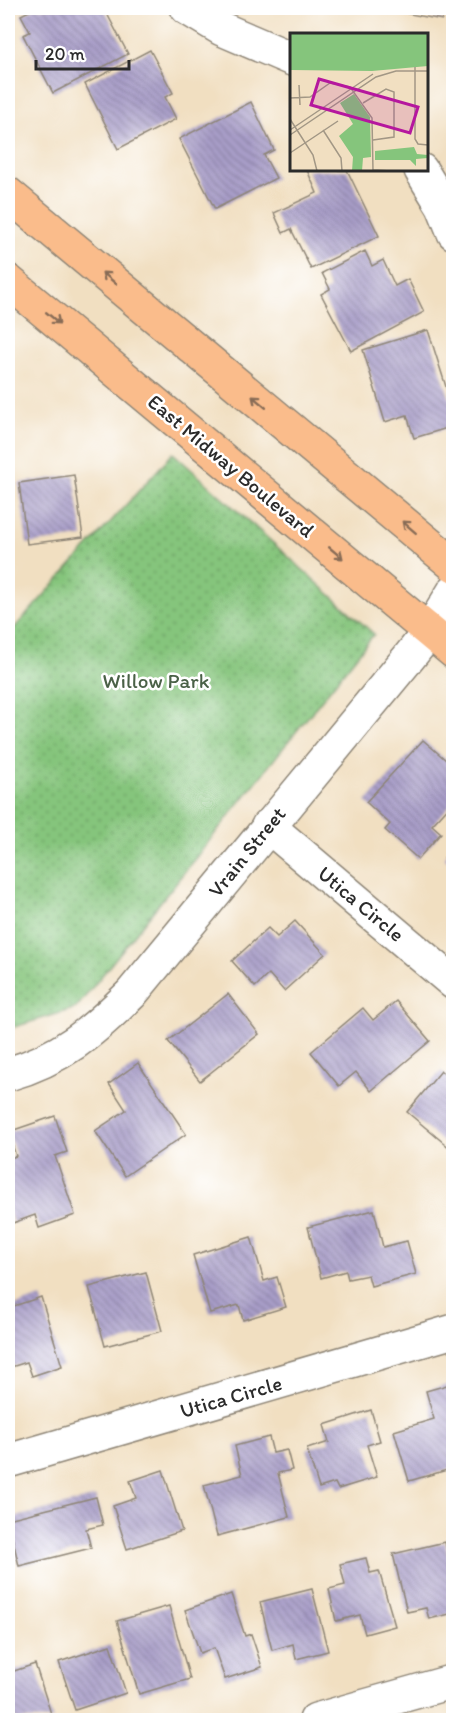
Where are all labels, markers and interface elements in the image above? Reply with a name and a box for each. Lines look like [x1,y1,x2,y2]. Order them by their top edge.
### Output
scale bar [36,33,129,71]
inset map [290,33,428,171]
text: 20 m [45,43,85,65]
one-way arrow [101,271,117,284]
one-way arrow [44,312,60,325]
street label: East Midway Boulevard [143,389,320,543]
one-way arrow [252,395,267,409]
one-way arrow [402,520,417,534]
one-way arrow [328,546,344,559]
park label: Willow Park [103,668,210,693]
street label: Vrain Street [203,801,291,902]
street label: Utica Circle [313,860,409,947]
street label: Utica Circle [177,1370,285,1423]

